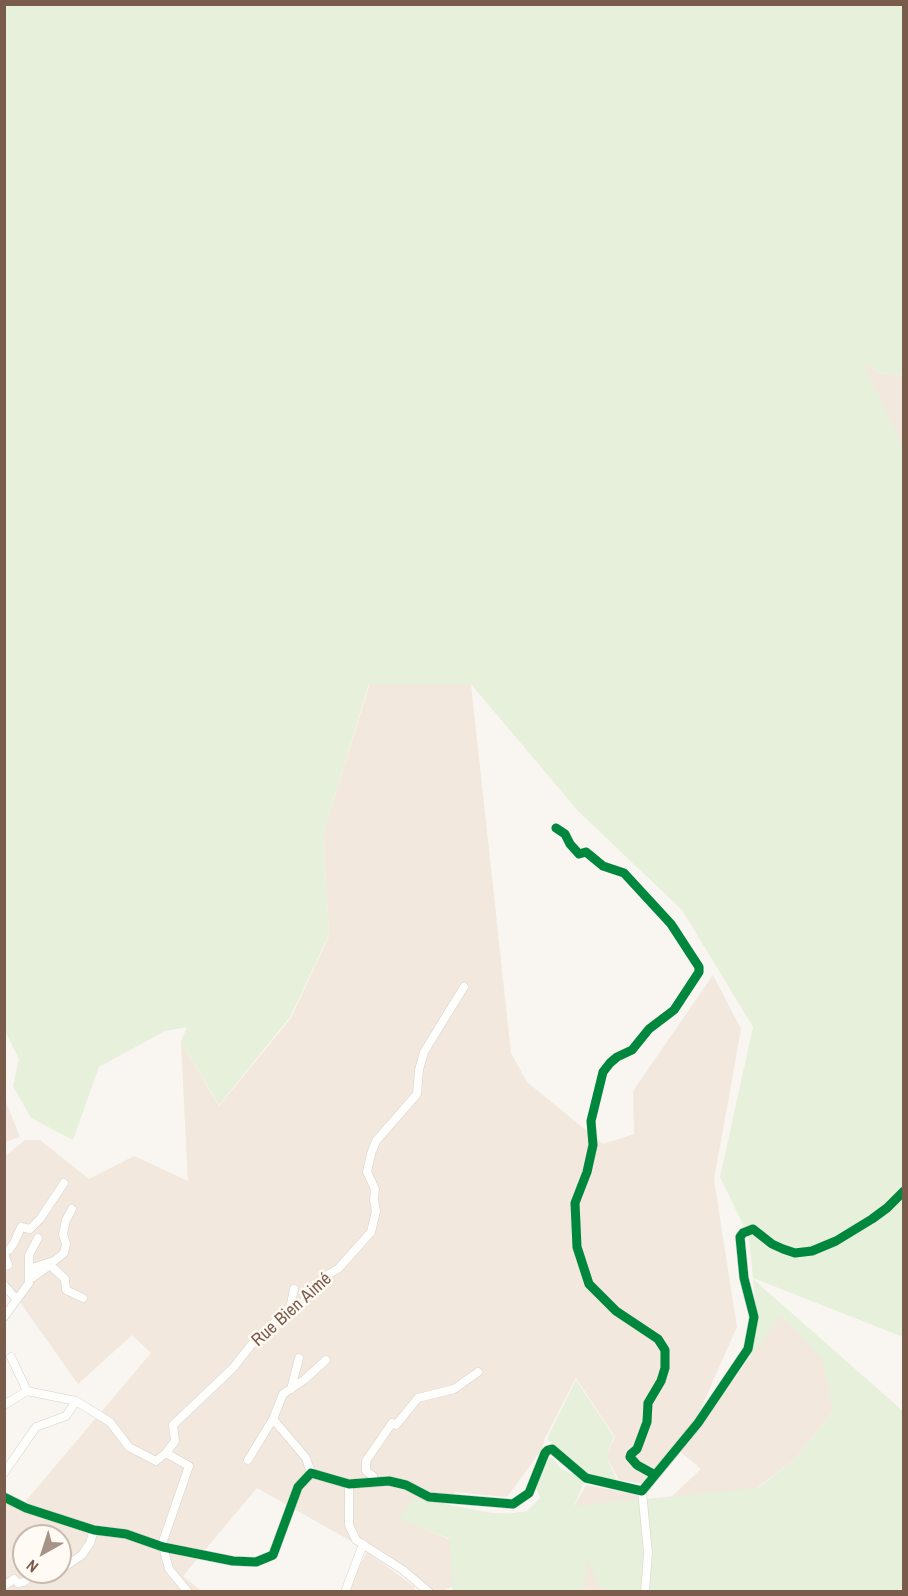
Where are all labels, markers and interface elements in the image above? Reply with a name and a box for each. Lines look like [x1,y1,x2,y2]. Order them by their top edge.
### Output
street label: Rue Bien Aimé [248,1268,336,1352]
north arrow [12,1524,72,1584]
text: N [21,1555,43,1578]

